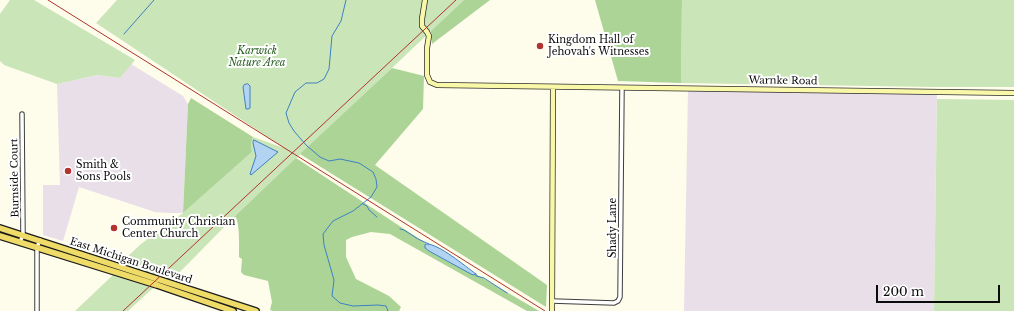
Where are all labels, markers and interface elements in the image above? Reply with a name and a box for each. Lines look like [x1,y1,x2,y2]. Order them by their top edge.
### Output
place label: Kingdom Hall of Jehovah's Witnesses [548,34,649,58]
marker: Kingdom Hall of Jehovah's Witnesses [535,41,545,51]
park label: Karwick Nature Area [229,45,285,68]
street label: Warnke Road [748,74,818,88]
street label: Burnside Court [8,138,22,218]
place label: Smith & Sons Pools [76,159,131,182]
marker: Smith & Sons Pools [63,166,73,176]
street label: Shady Lane [607,198,619,258]
place label: Community Christian Center Church [122,216,235,240]
marker: Community Christian Center Church [109,223,119,233]
street label: East Michigan Boulevard [68,236,194,286]
scale bar [878,277,1002,303]
text: 200 m [883,284,924,299]

